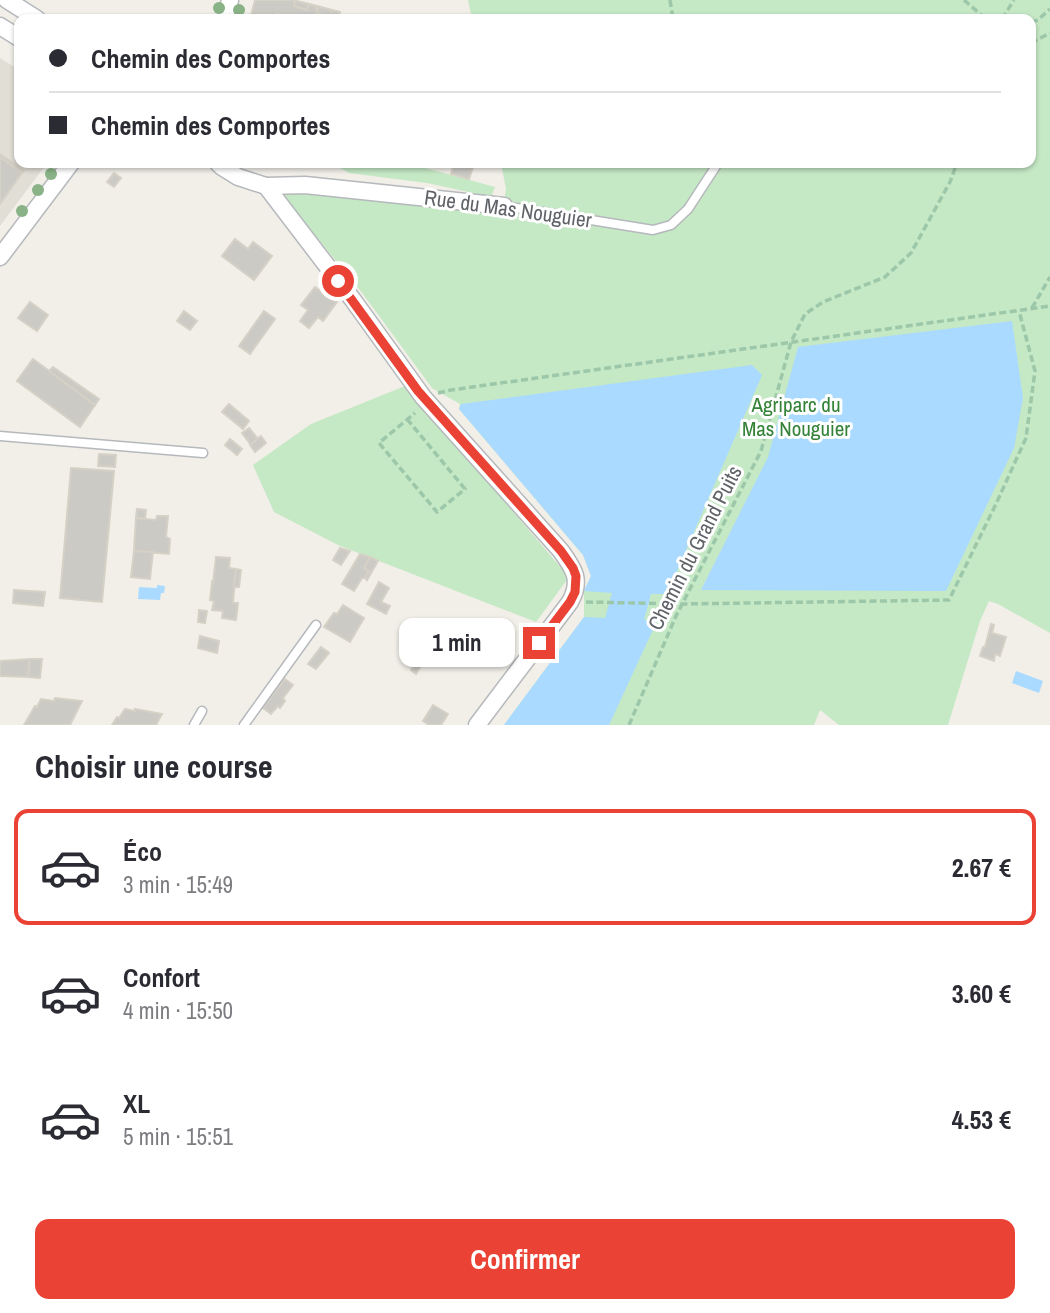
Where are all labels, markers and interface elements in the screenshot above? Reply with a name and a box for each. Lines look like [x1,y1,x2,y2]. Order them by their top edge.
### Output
text: Chemin des Comportes [91,41,330,76]
text: Chemin des Comportes [91,108,330,143]
street label: Rue du Mas Nouguier [423,182,594,235]
route start [322,265,354,297]
park label: Agriparc du Mas Nouguier [742,390,850,443]
street label: Chemin du Grand Puits [641,461,749,635]
callout: 1 min [399,618,514,668]
text: 1 min [432,627,482,658]
route end [523,627,555,659]
text: Choisir une course [35,745,273,788]
text: Éco [123,834,162,869]
icon: car [39,836,102,899]
text: 2.67 € [952,850,1011,885]
text: 3 min · 15:49 [123,869,233,900]
text: Confort [123,960,200,995]
icon: car [39,962,102,1025]
text: 3.60 € [952,976,1011,1011]
text: 4 min · 15:50 [123,995,233,1026]
text: XL [123,1086,150,1121]
icon: car [39,1088,102,1151]
text: 4.53 € [952,1102,1011,1137]
text: 5 min · 15:51 [123,1121,233,1152]
button: Confirmer [35,1219,1015,1299]

